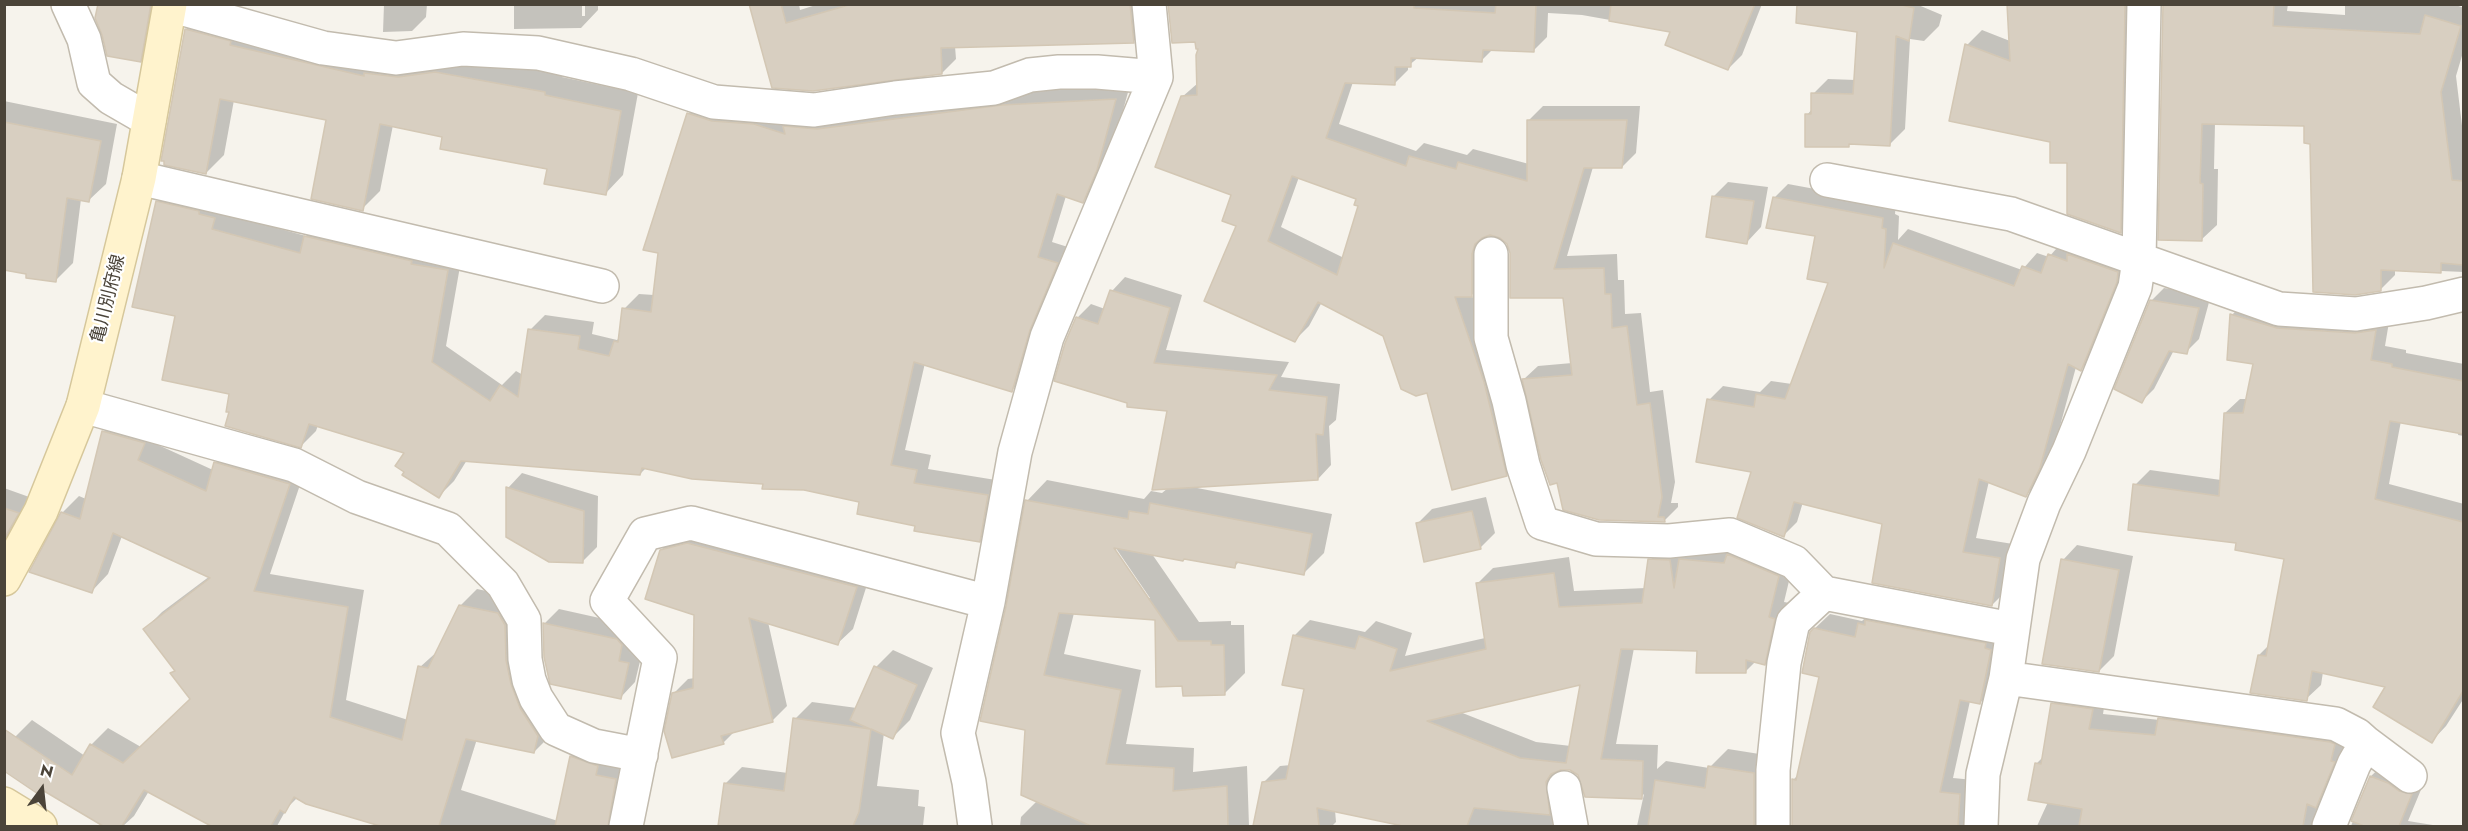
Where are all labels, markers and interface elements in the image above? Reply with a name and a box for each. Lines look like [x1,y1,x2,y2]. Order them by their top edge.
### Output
street label: 亀川別府線 [88,253,130,345]
text: N [38,758,56,784]
north arrow [12,759,72,819]

